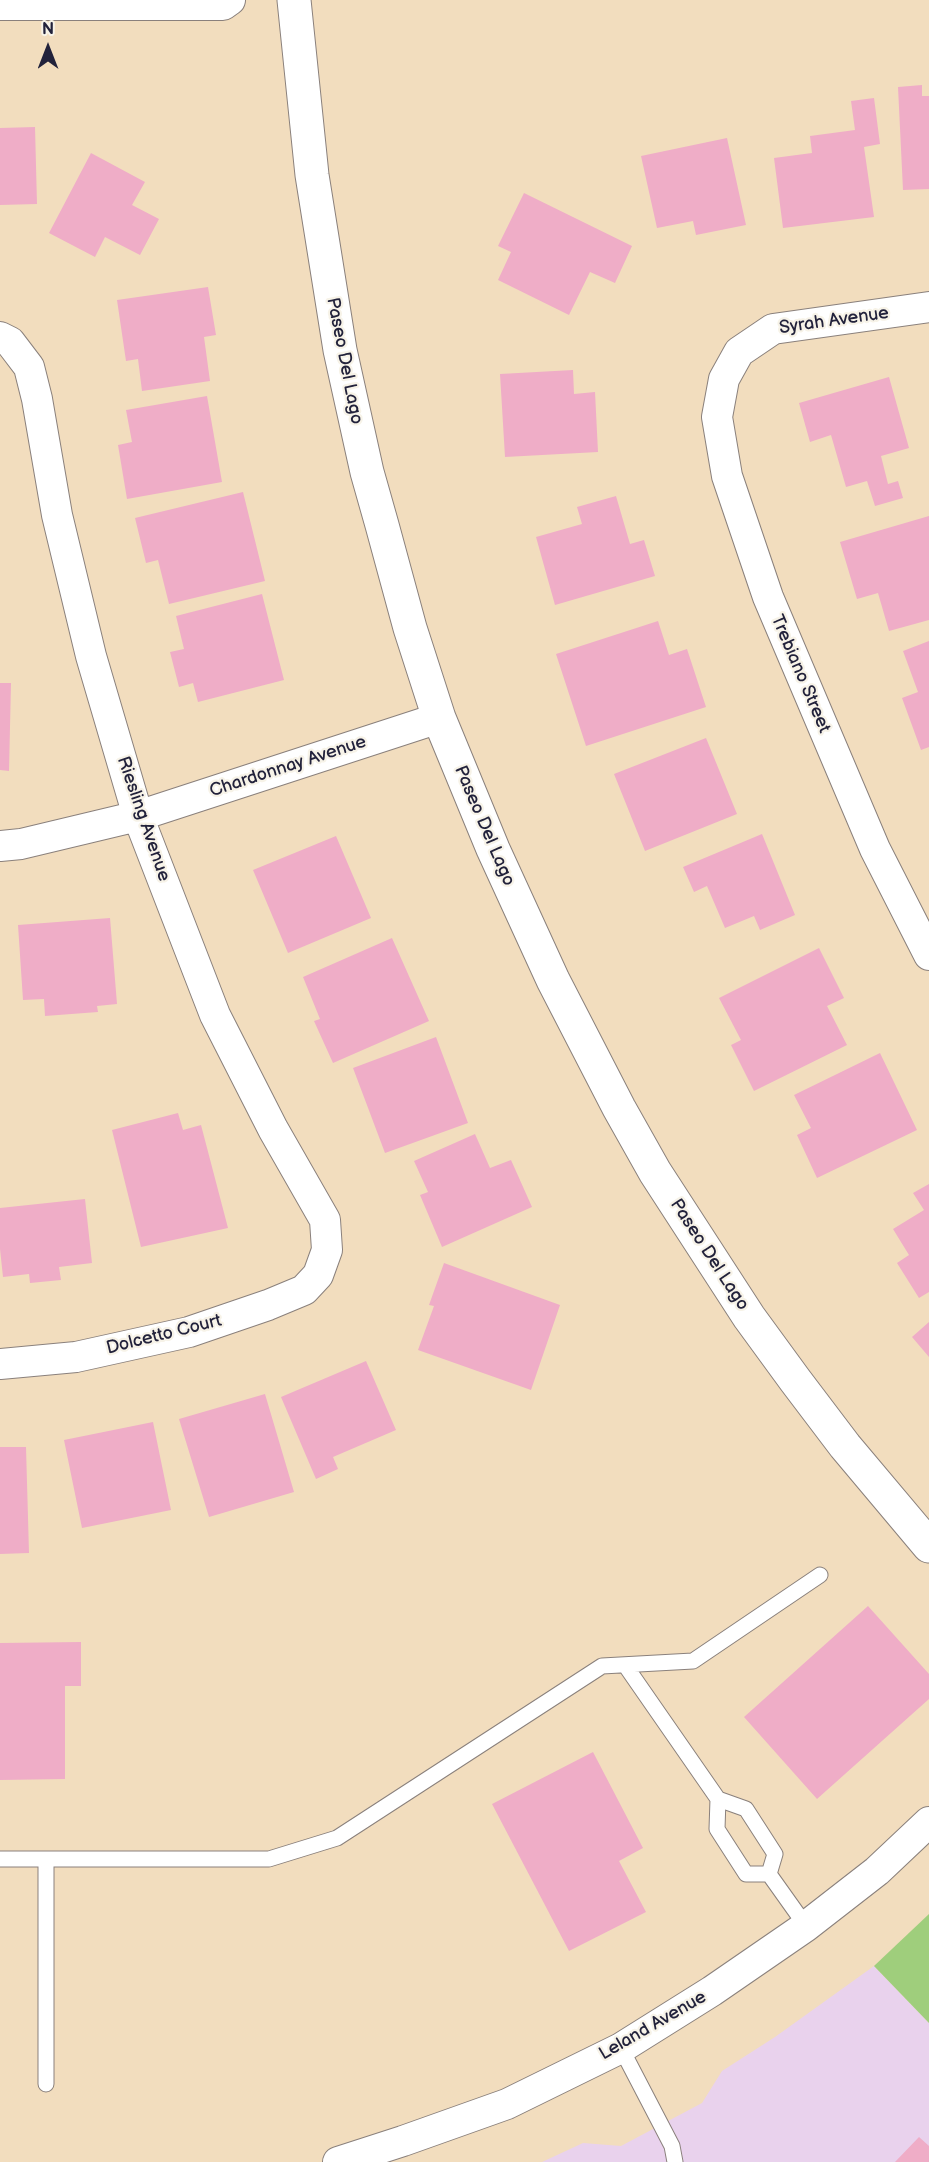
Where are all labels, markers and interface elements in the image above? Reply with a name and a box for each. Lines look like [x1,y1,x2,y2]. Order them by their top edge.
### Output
north arrow [18,18,78,78]
text: N [42,20,54,39]
street label: Paseo Del Lago [321,296,367,426]
street label: Syrah Avenue [778,303,890,339]
street label: Trebiano Street [765,612,835,736]
street label: Chardonnay Avenue [207,731,369,803]
street label: Riesling Avenue [112,754,174,884]
street label: Paseo Del Lago [449,763,519,889]
street label: Paseo Del Lago [665,1195,753,1315]
street label: Dolcetto Court [104,1310,224,1360]
street label: Leland Avenue [596,1987,710,2065]

